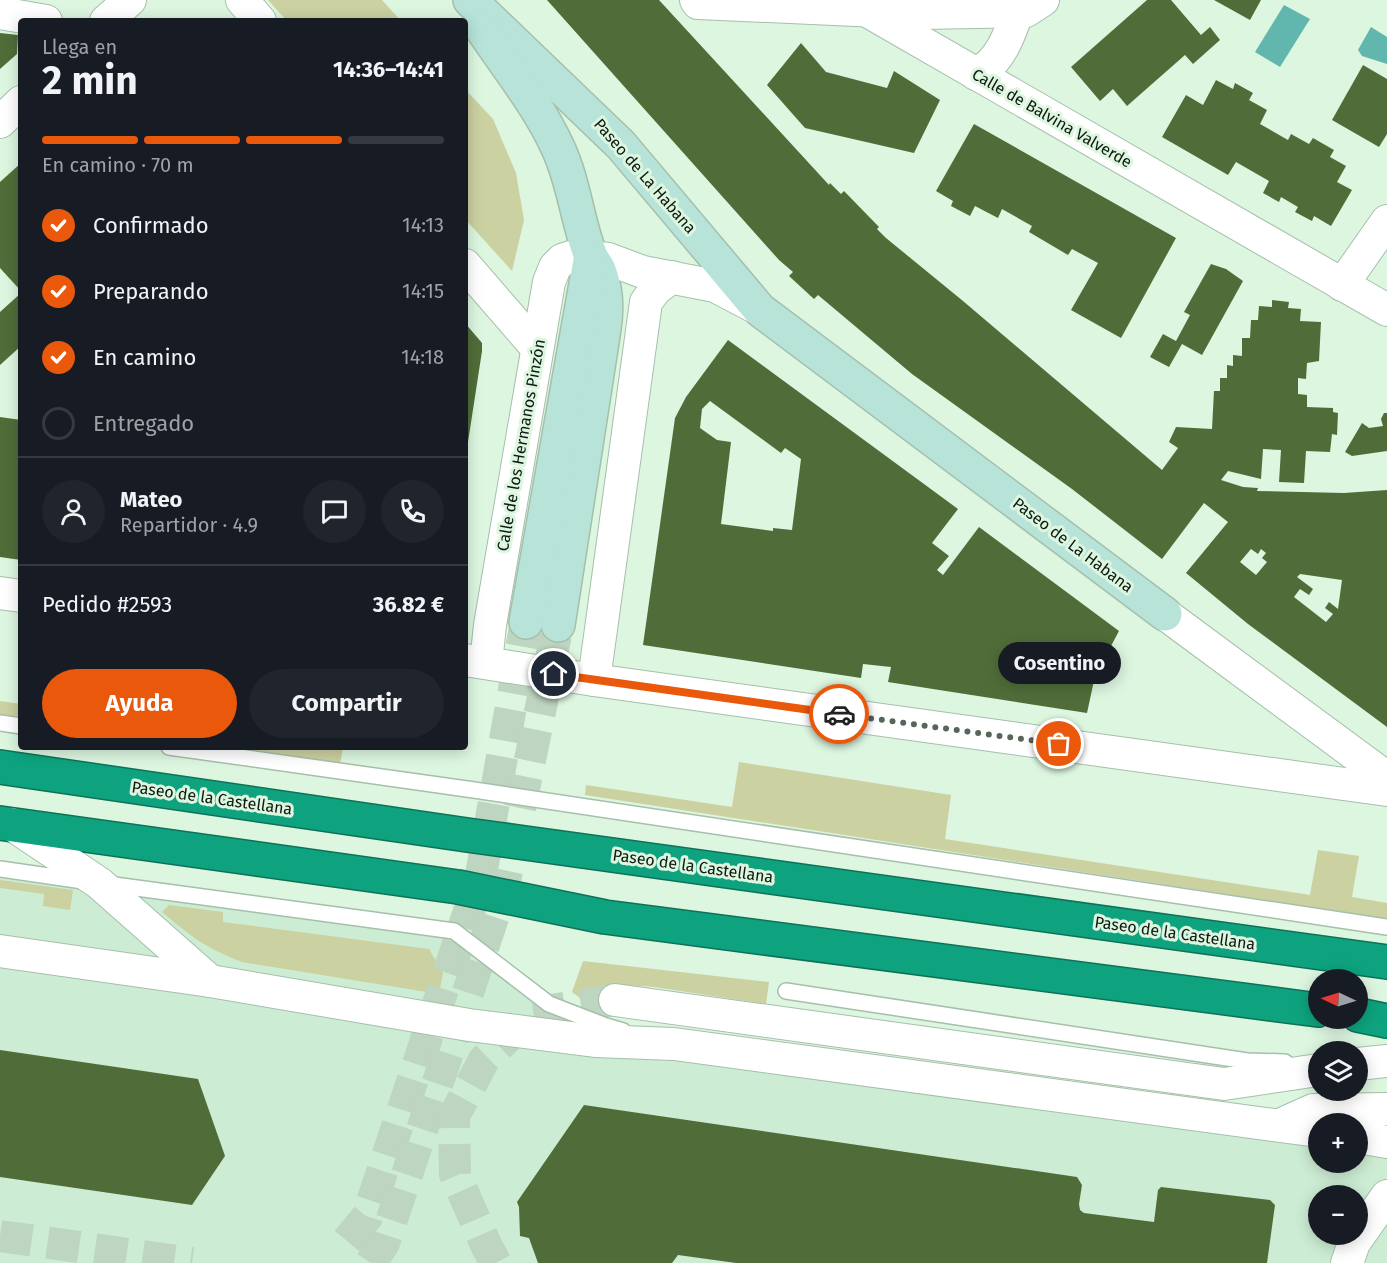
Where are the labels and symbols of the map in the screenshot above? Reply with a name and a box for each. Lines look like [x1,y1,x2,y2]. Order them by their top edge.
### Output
street label: Calle de Balvina Valverde [969,64,1135,172]
street label: Paseo de La Habana [590,115,700,237]
street label: Calle de los Hermanos Pinzón [493,337,549,553]
street label: Paseo de La Habana [1009,494,1137,596]
callout: Cosentino [998,642,1120,684]
pin [528,648,579,699]
courier [809,684,869,744]
pin [1033,718,1084,769]
street label: Paseo de la Castellana [130,777,294,819]
street label: Paseo de la Castellana [611,845,775,887]
street label: Paseo de la Castellana [1093,912,1257,954]
north arrow [1308,969,1368,1029]

